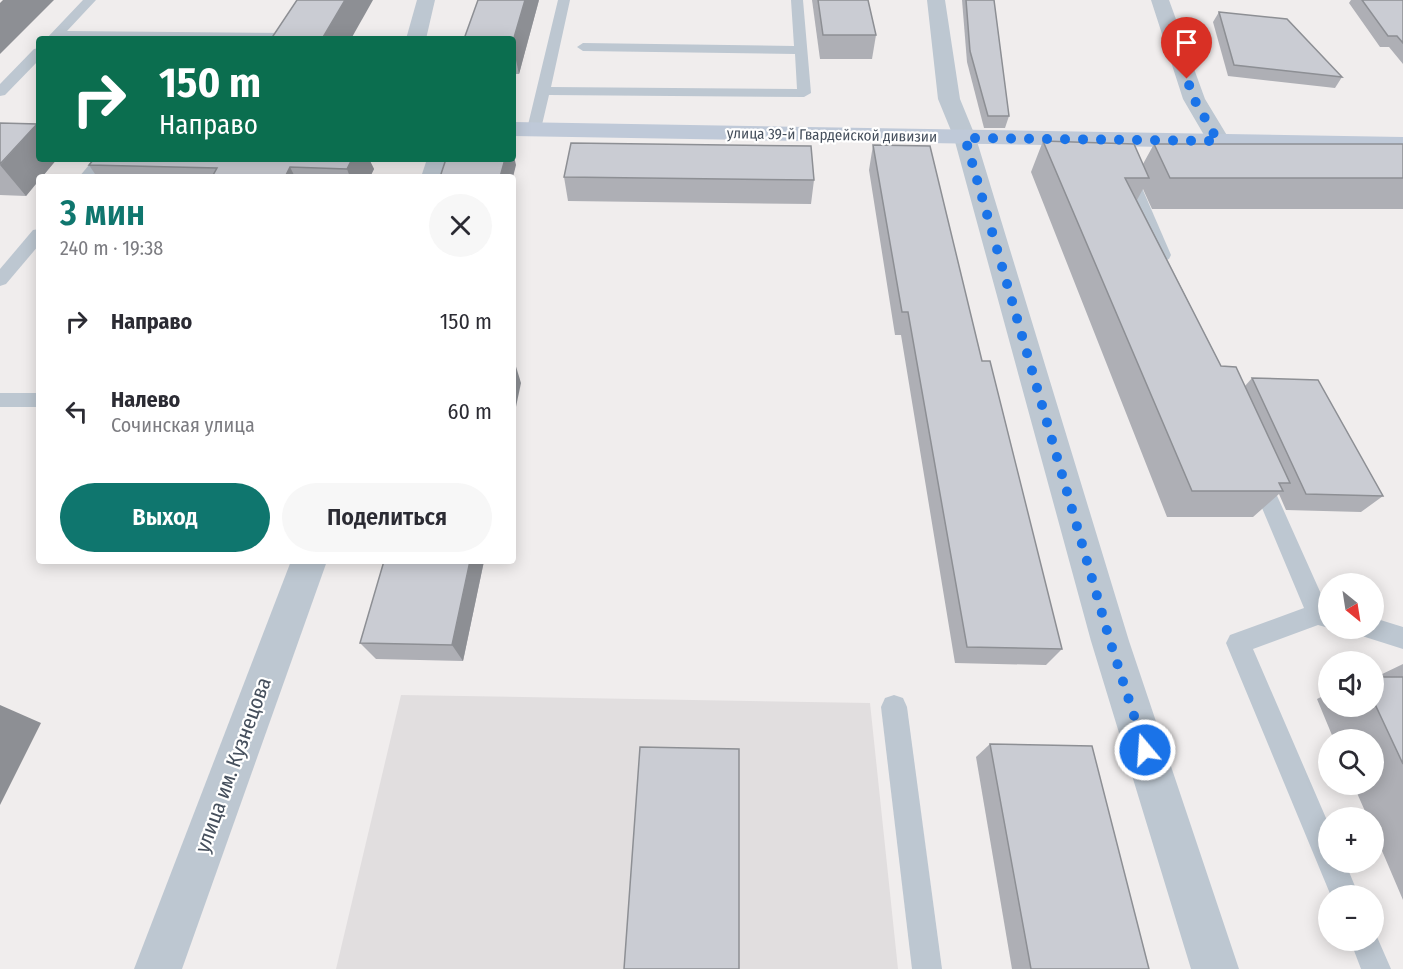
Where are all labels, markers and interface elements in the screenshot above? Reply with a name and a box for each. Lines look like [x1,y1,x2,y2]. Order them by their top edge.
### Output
pin [1161,17,1212,79]
icon: arrive [1170,26,1203,59]
text: 150 m [159,58,261,108]
icon: right [60,60,138,138]
text: Направо [159,109,258,141]
street label: улица 39-й Гвардейской дивизии [727,124,937,146]
text: 3 мин [60,191,145,235]
button: close [429,194,492,257]
text: 240 m · 19:38 [60,236,163,260]
icon: right [60,305,93,338]
text: Направо [111,308,192,335]
text: 150 m [440,308,492,335]
text: Налево [111,386,180,413]
icon: left [60,395,93,428]
text: 60 m [448,398,492,425]
text: Сочинская улица [111,413,255,437]
button: Выход [60,483,270,552]
button: Поделиться [282,483,492,552]
north arrow [1318,573,1384,639]
map controls [1318,573,1384,951]
button: sound [1318,651,1384,717]
street label: улица им. Кузнецова [189,674,277,856]
position arrow [1113,718,1177,782]
button: search [1318,729,1384,795]
button: + [1318,807,1384,873]
button: − [1318,885,1384,951]

